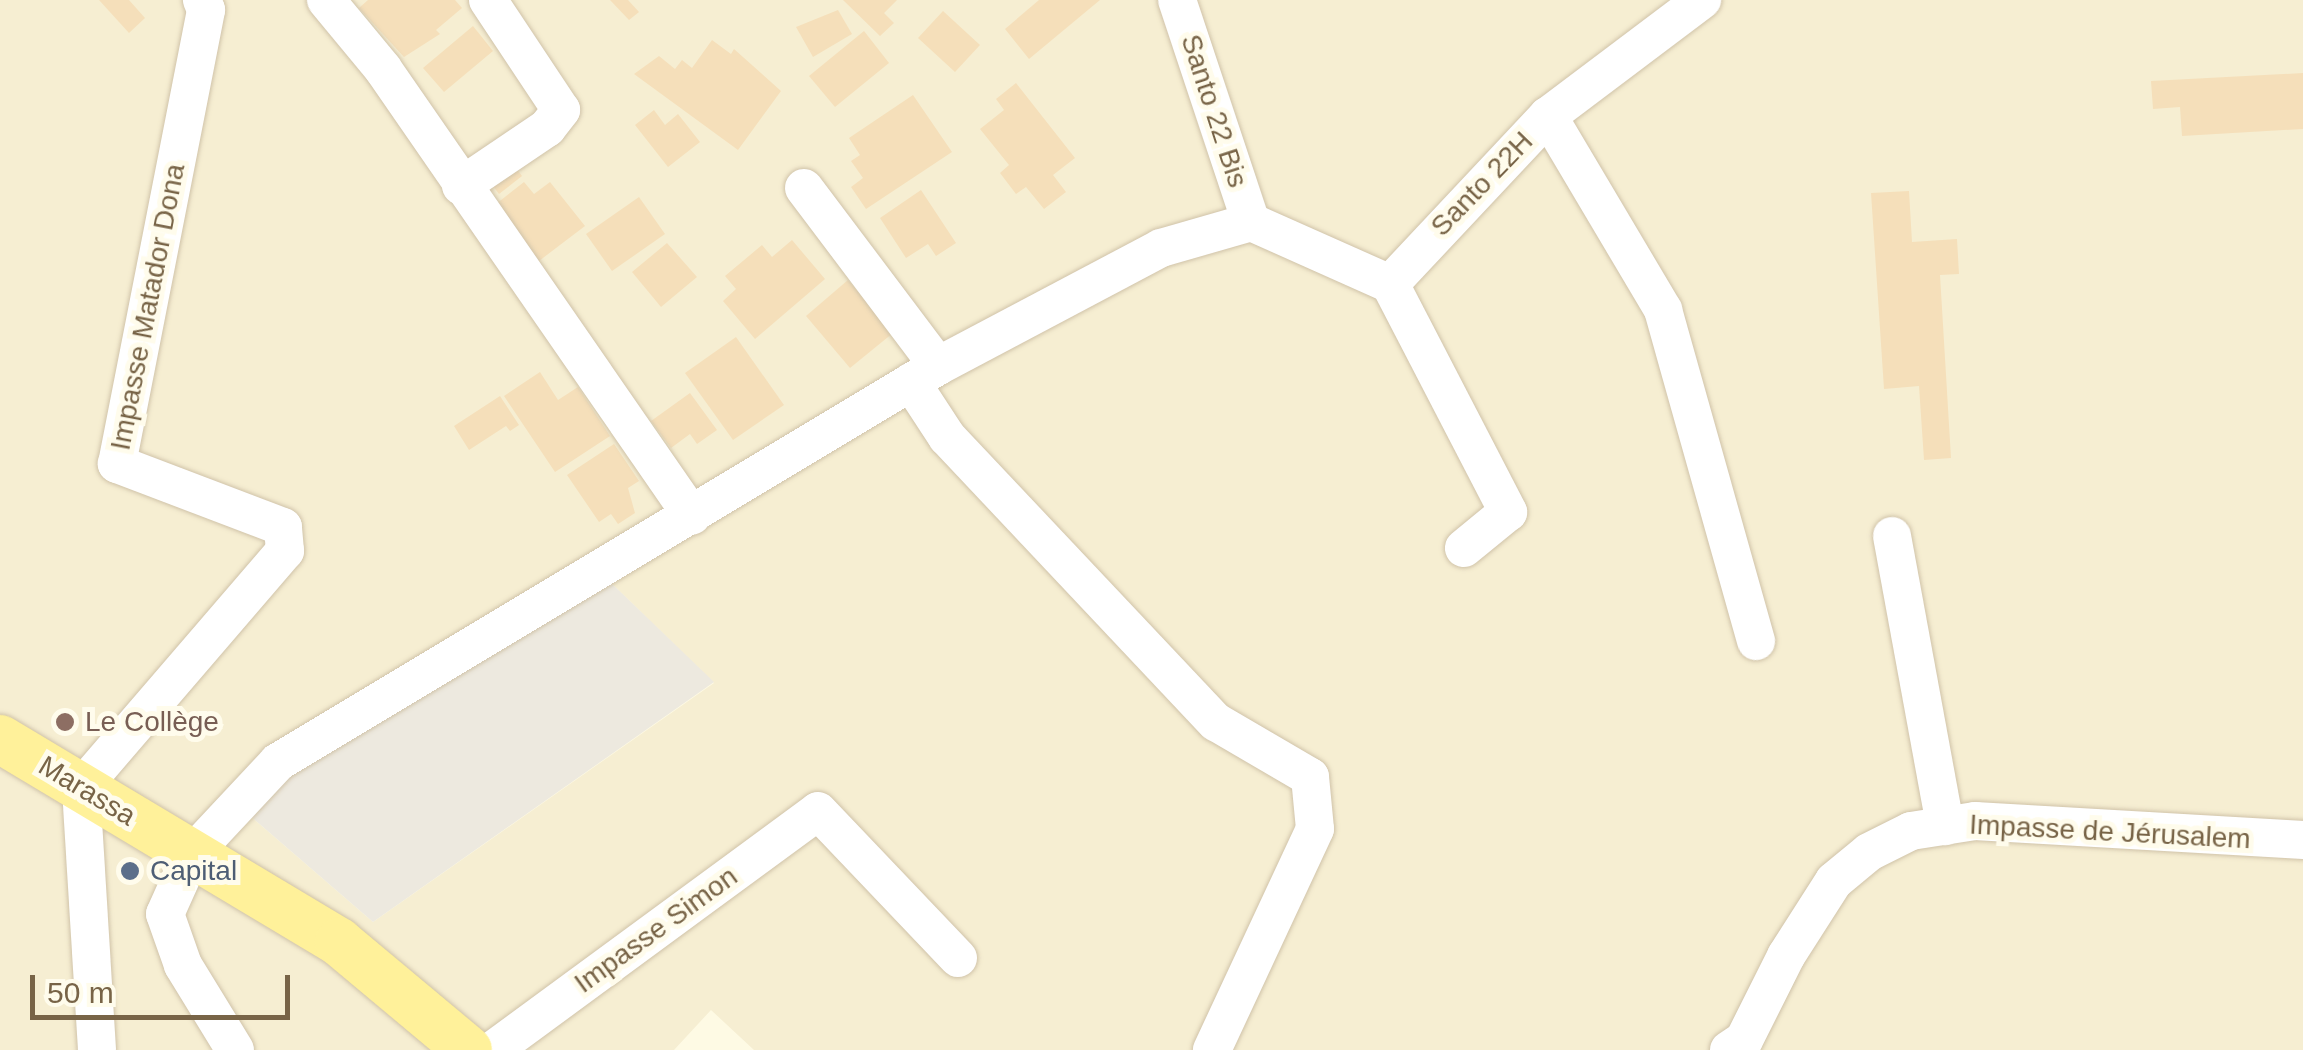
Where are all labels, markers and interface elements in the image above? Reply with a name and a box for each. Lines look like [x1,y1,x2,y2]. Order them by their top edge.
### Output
street label: Santo 22 Bis [1173,30,1255,192]
street label: Santo 22H [1424,125,1540,243]
street label: Impasse Matador Dona [104,161,192,453]
place label: Le Collège [85,705,219,739]
marker: Le Collège [54,711,76,733]
street label: Marassa [32,749,142,833]
street label: Impasse de Jérusalem [1968,808,2252,856]
place label: Capital [150,854,237,888]
marker: Capital [119,860,141,882]
street label: Impasse Simon [568,860,744,1000]
scale bar [35,955,295,1017]
text: 50 m [47,976,114,1009]

